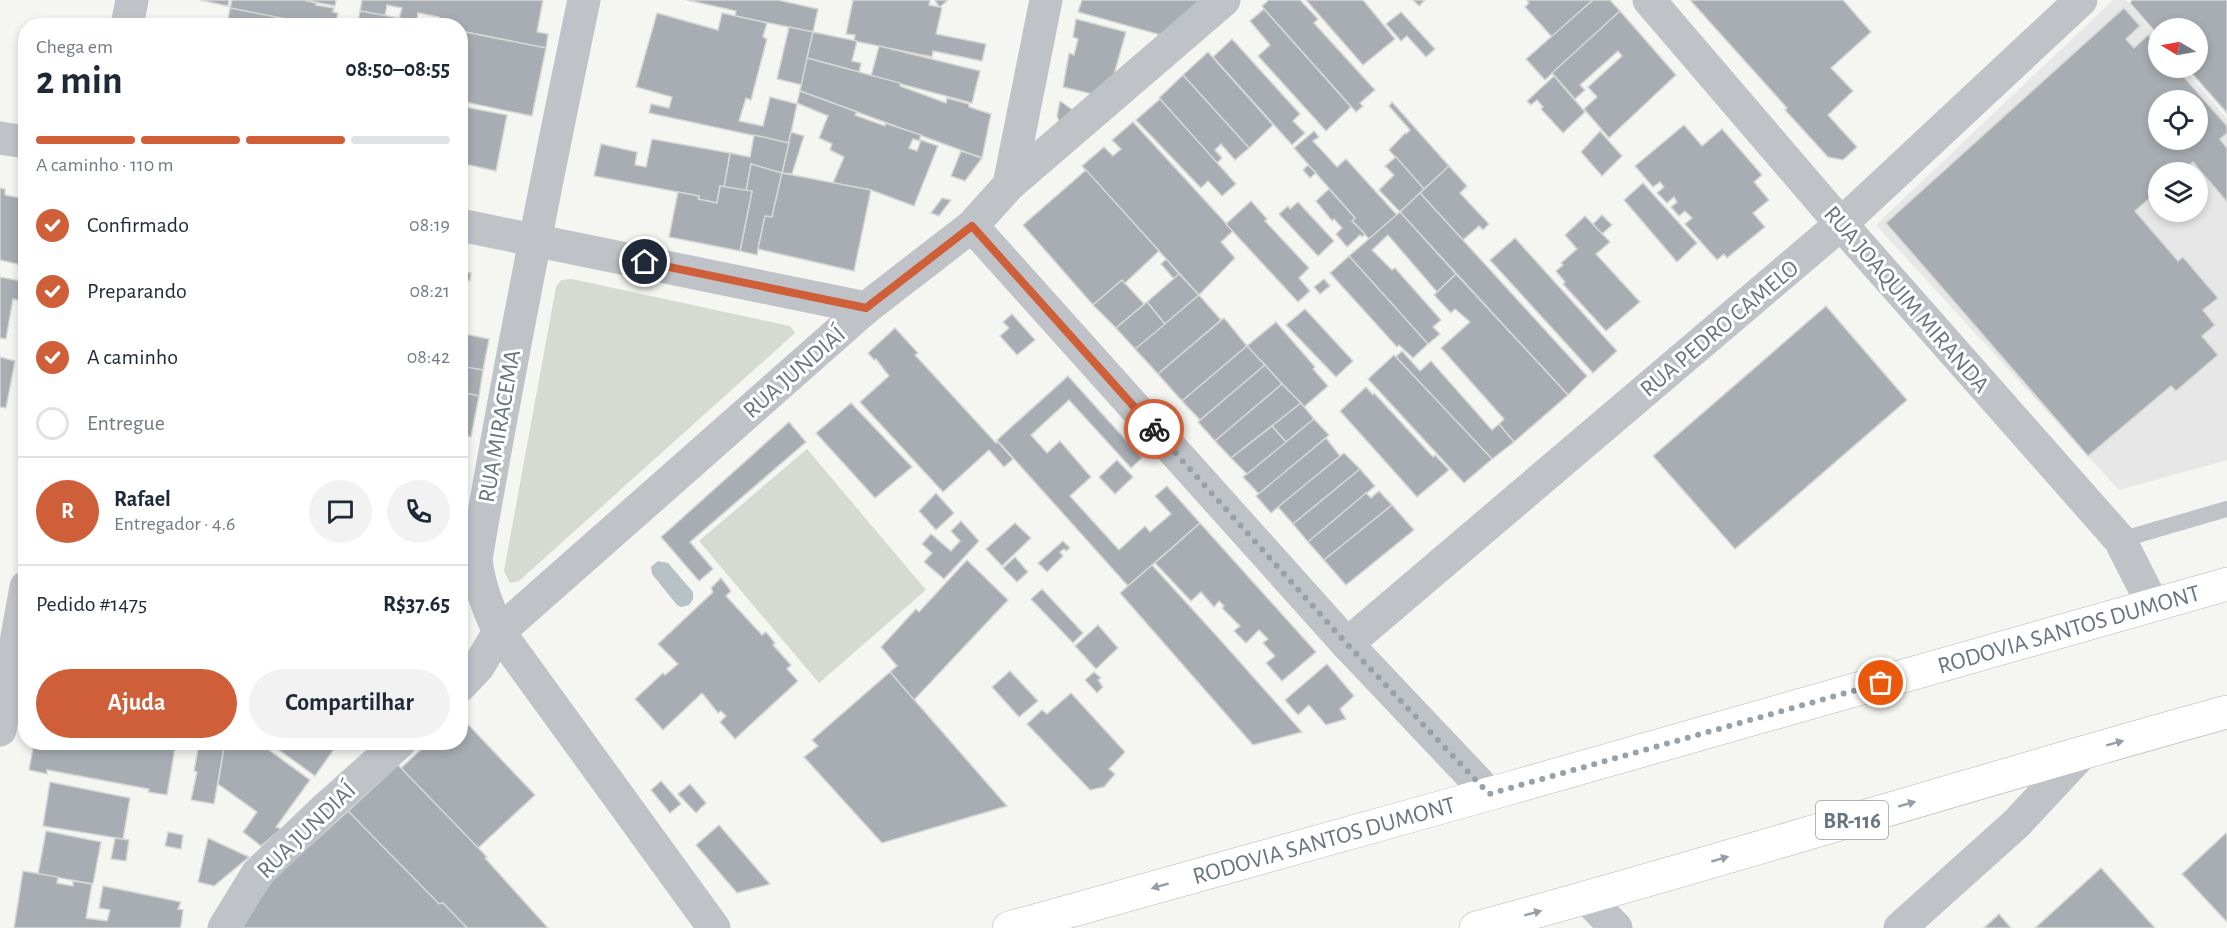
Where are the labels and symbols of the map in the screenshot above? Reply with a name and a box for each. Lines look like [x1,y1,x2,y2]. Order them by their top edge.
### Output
north arrow [2148,18,2208,78]
street label: RUA JOAQUIM MIRANDA [1819,202,1994,398]
pin [619,236,670,287]
street label: RUA PEDRO CAMELO [1636,256,1803,402]
street label: RUA JUNDIAÍ [738,320,851,423]
street label: RUA MIRACEMA [475,348,525,504]
courier [1124,399,1184,459]
street label: RODOVIA SANTOS DUMONT [1935,581,2203,679]
pin [1855,657,1906,708]
one-way arrow [2106,738,2124,747]
street label: RUA JUNDIAÍ [252,776,361,883]
street label: RODOVIA SANTOS DUMONT [1190,793,1459,889]
one-way arrow [1898,799,1916,808]
road number: BR-116 [1816,801,1888,839]
one-way arrow [1711,854,1729,863]
one-way arrow [1151,882,1169,891]
one-way arrow [1524,907,1542,917]

